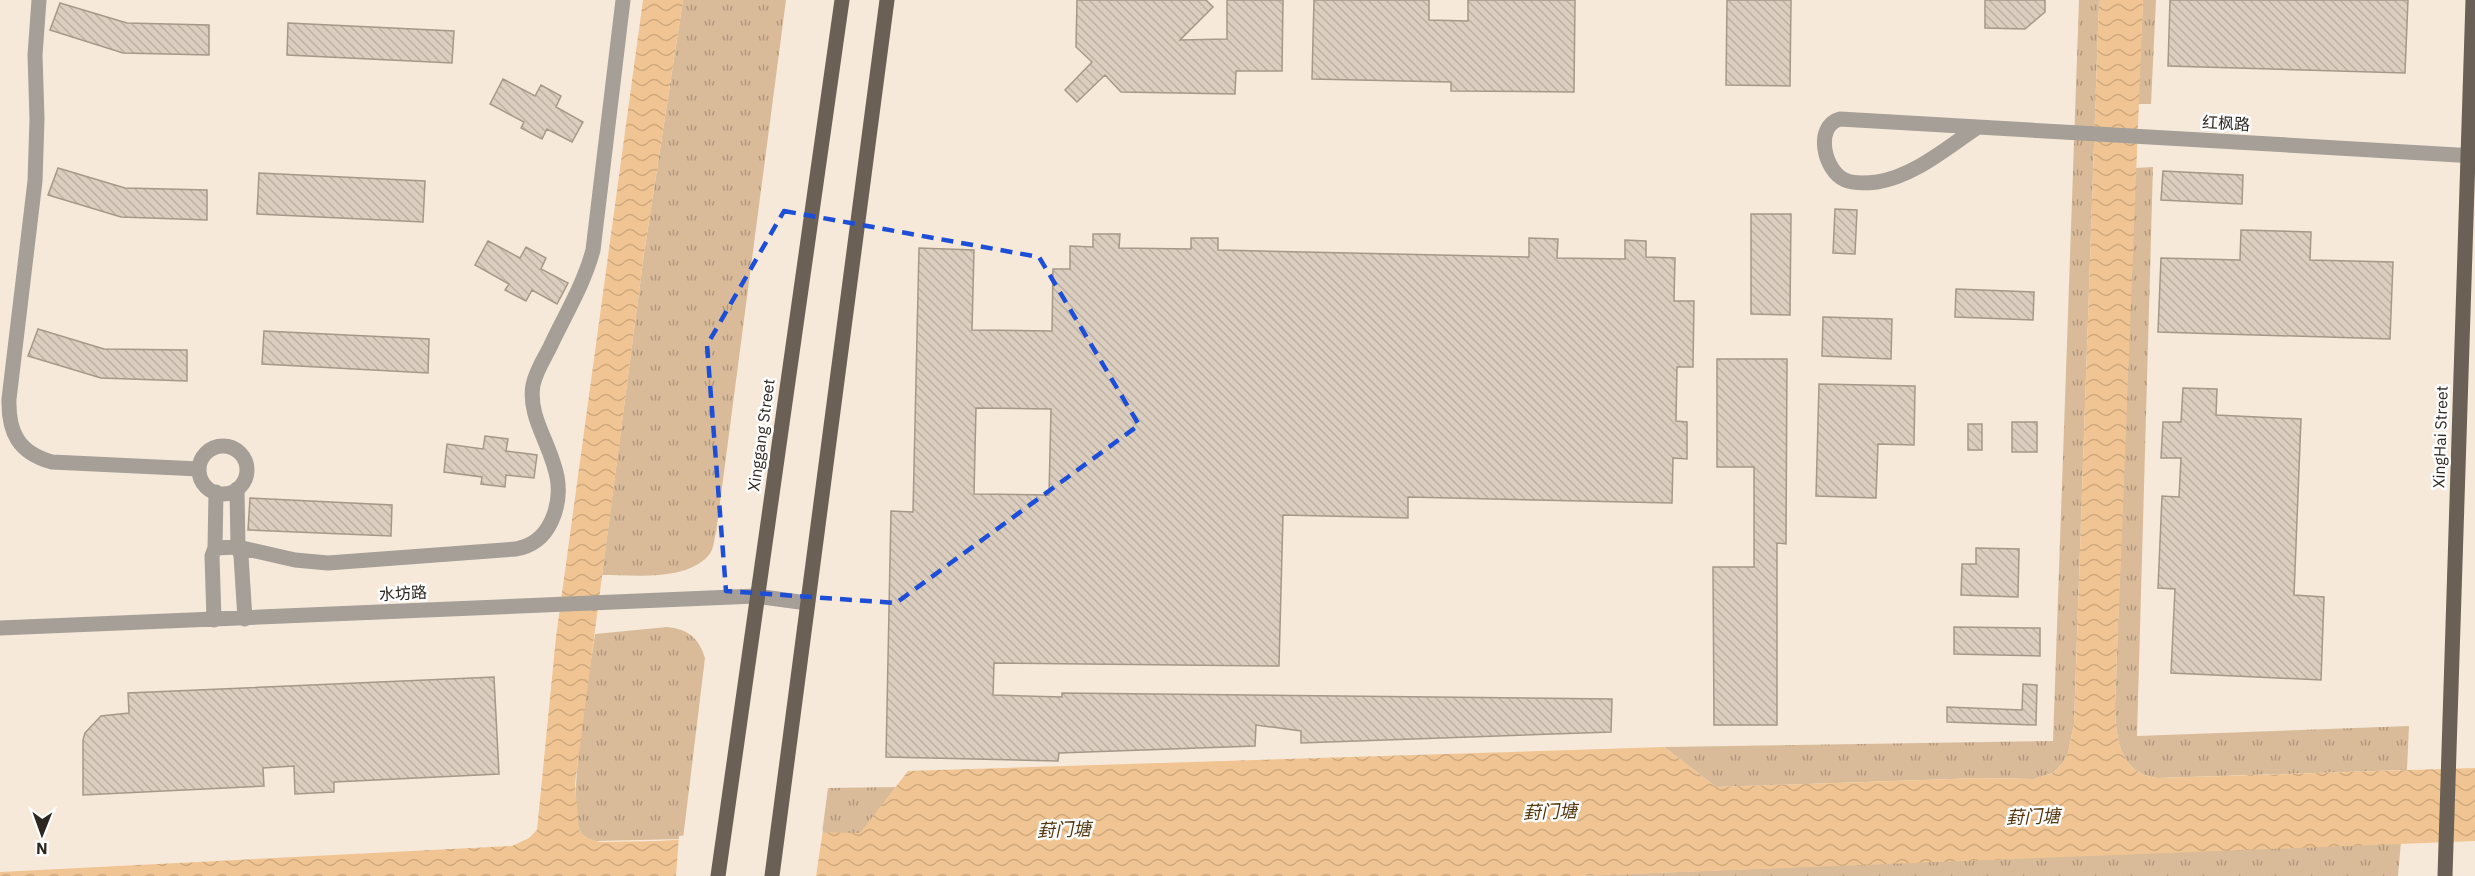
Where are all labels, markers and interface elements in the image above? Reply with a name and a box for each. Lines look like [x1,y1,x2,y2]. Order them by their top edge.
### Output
street label: 红枫路 [2202,112,2250,134]
street label: Xinggang Street [743,377,779,493]
street label: XingHai Street [2428,385,2452,489]
street label: 水坊路 [379,582,427,604]
water label: 葑门塘 [1523,799,1580,824]
north arrow [12,804,72,864]
water label: 葑门塘 [2006,804,2063,829]
water label: 葑门塘 [1037,817,1094,842]
text: N [36,839,48,859]

